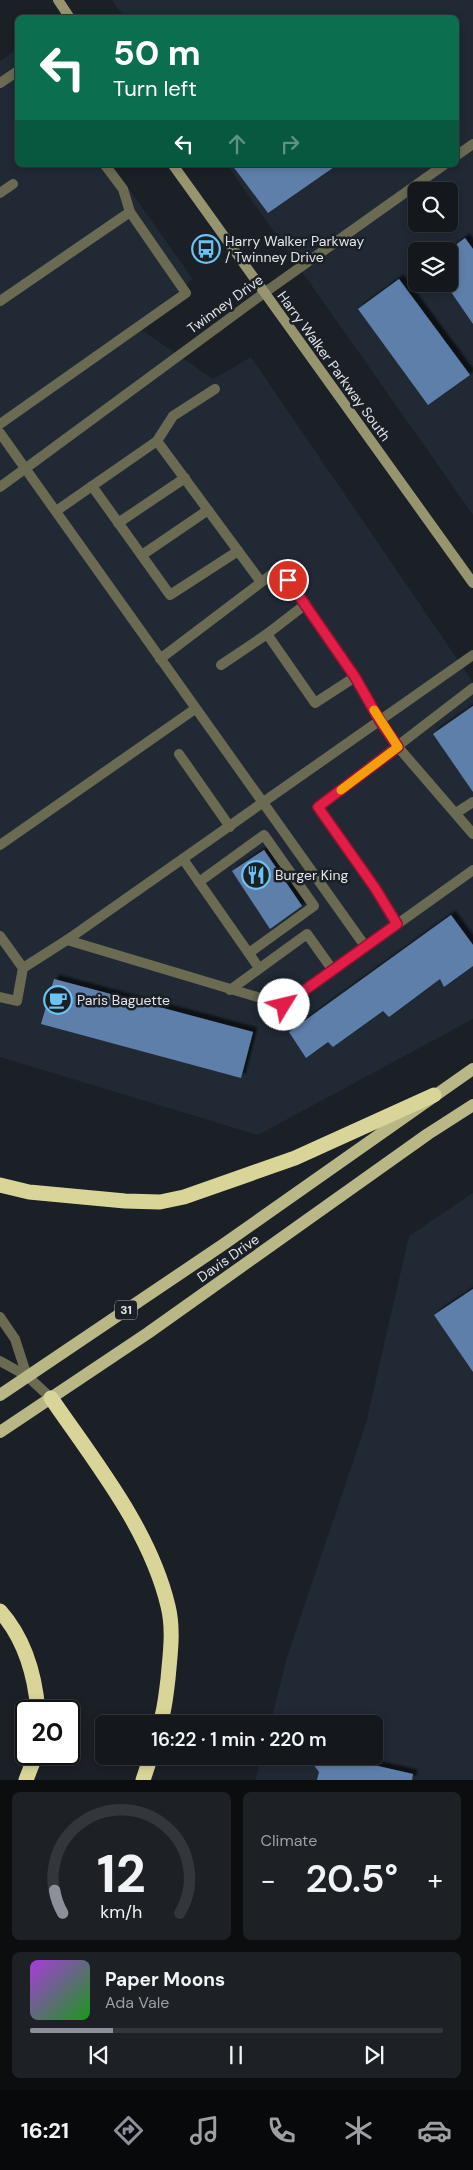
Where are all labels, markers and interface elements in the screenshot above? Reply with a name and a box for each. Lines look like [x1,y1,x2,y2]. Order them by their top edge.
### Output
text: 50 m [113,30,201,76]
icon: left [30,35,95,100]
text: Turn left [113,74,197,103]
icon: left [170,130,198,158]
icon: ahead [223,130,251,158]
icon: right [276,130,304,158]
map controls [408,182,458,292]
button: search [408,182,458,232]
place label: Harry Walker Parkway / Twinney Drive [225,232,365,266]
bus stop icon: Harry Walker Parkway / Twinney Drive [191,234,221,264]
button: layers [408,242,458,292]
street label: Twinney Drive [183,270,267,338]
street label: Harry Walker Parkway South [274,287,394,445]
pin [267,559,309,601]
icon: arrive [274,566,302,594]
restaurant icon: Burger King [241,860,271,890]
place label: Burger King [275,866,348,884]
position arrow [257,978,309,1030]
cafe icon: Paris Baguette [43,985,73,1015]
place label: Paris Baguette [77,991,170,1009]
street label: Davis Drive [194,1230,263,1286]
road number: 31 [115,1300,137,1320]
speed limit sign: 20 [15,1700,80,1765]
text: 16:22 · 1 min · 220 m [151,1727,327,1752]
text: Climate [261,1830,317,1851]
text: 12 [97,1840,146,1908]
text: 20.5° [305,1854,398,1904]
text: − [261,1862,276,1899]
text: + [428,1862,443,1899]
text: km/h [100,1900,142,1924]
text: Paper Moons [105,1967,225,1992]
text: Ada Vale [105,1992,169,2013]
icon: previous [85,2041,113,2069]
icon: pause [222,2041,250,2069]
icon: next [360,2041,388,2069]
icon: directions [111,2113,146,2148]
icon: music [187,2113,222,2148]
icon: phone [264,2113,299,2148]
icon: climate [341,2113,376,2148]
icon: car [417,2113,452,2148]
text: 16:21 [21,2116,69,2145]

